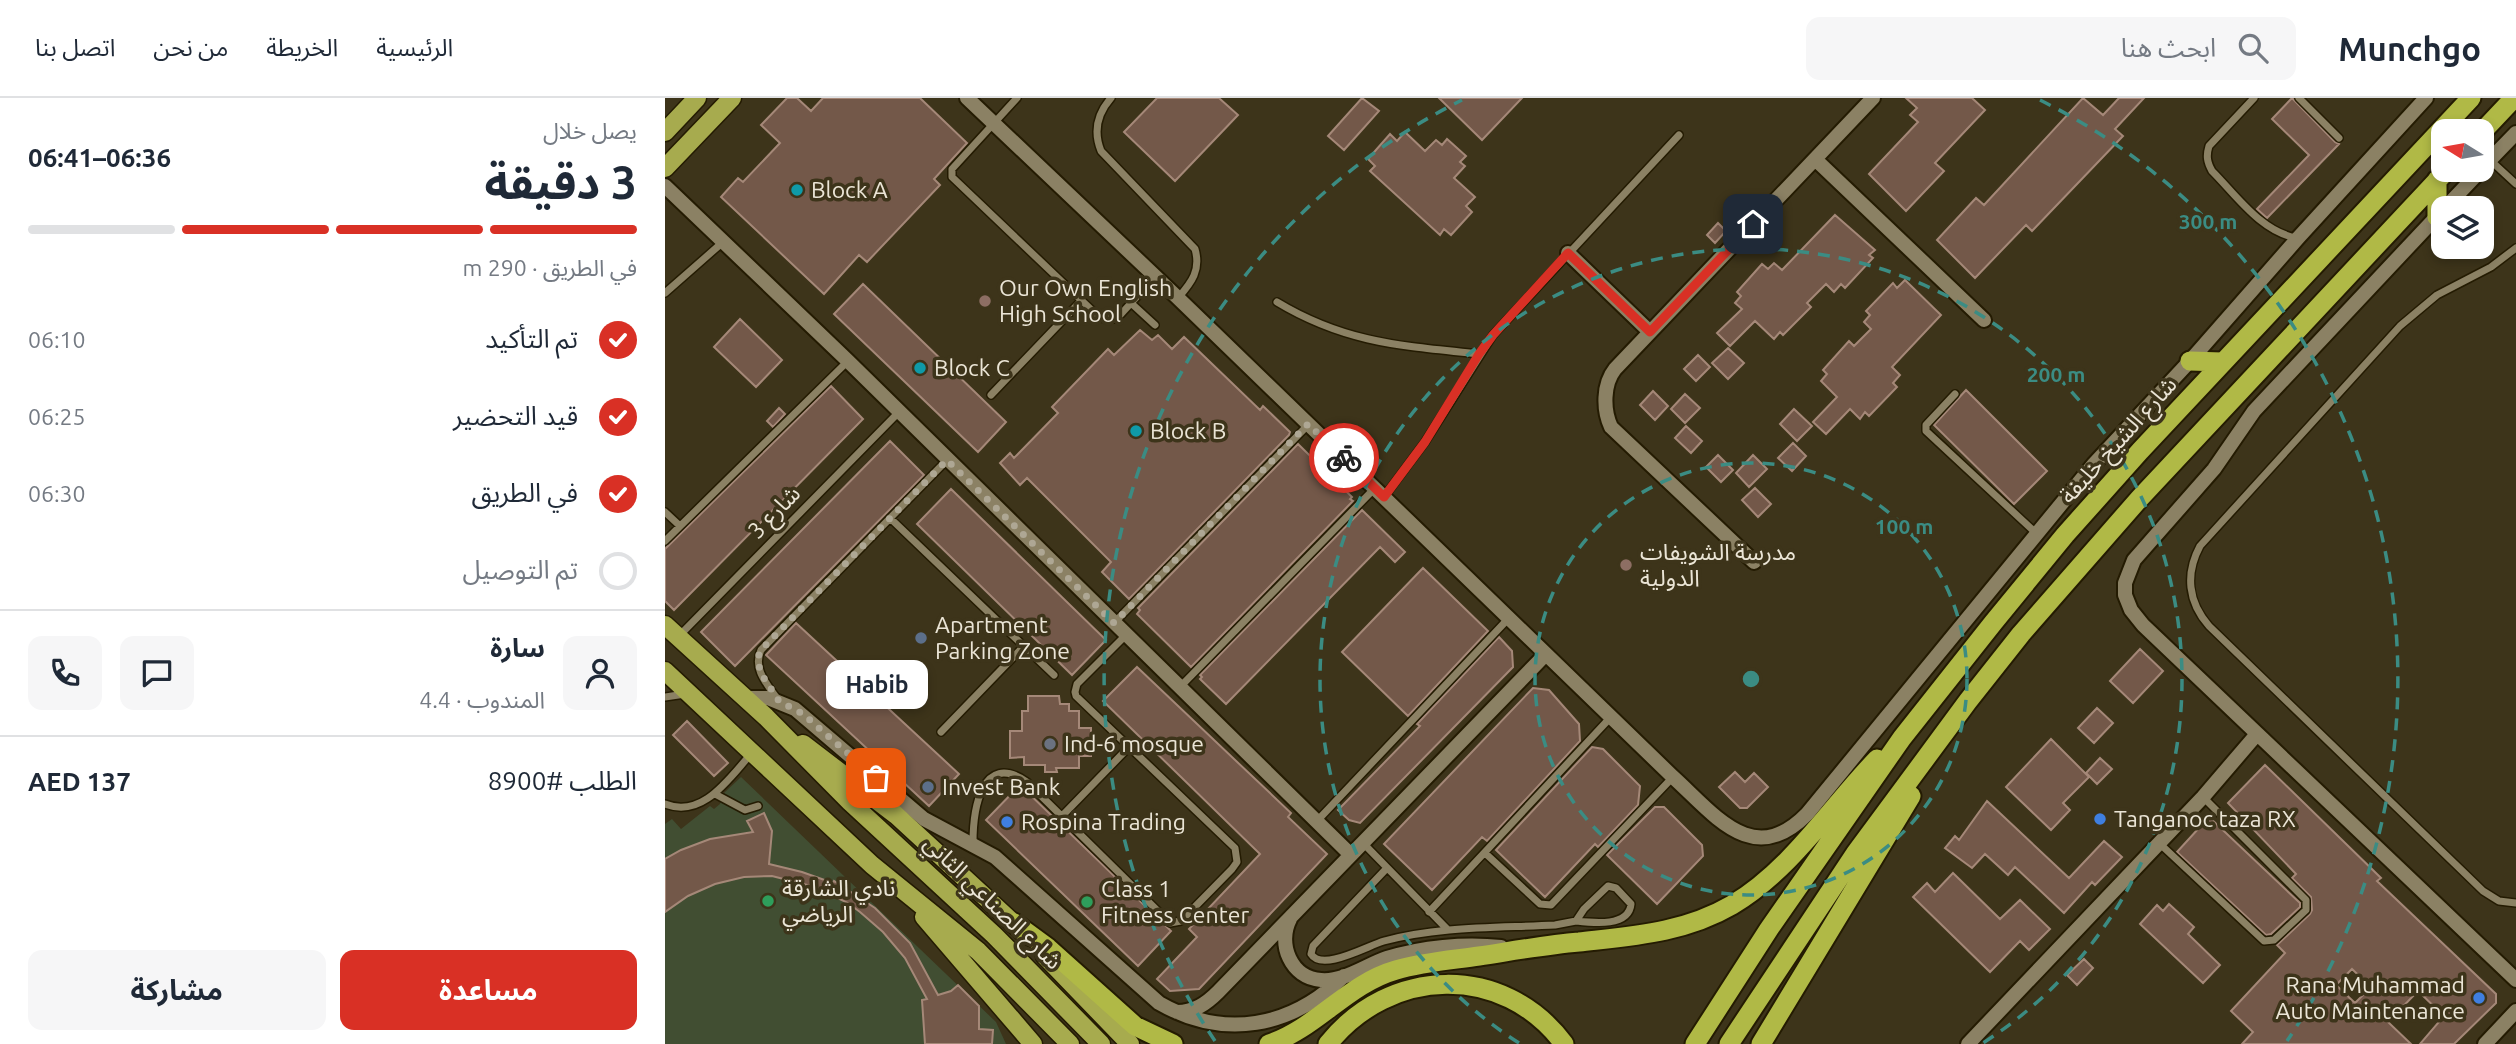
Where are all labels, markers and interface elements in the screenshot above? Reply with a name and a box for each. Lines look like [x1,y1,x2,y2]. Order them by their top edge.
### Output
search box [1806,17,2296,80]
icon: search [2234,29,2272,67]
text: Munchgo [2338,30,2481,67]
text: ابحث هنا [2121,33,2216,62]
text: اتصل بنا [35,34,115,61]
text: من نحن [153,34,228,61]
text: الخريطة [266,34,338,61]
text: الرئيسية [376,34,453,61]
text: يصل خلال [543,118,637,143]
north arrow [2431,119,2494,182]
map controls [2431,119,2494,259]
text: 06:36–06:41 [28,143,171,172]
text: 3 دقيقة [484,156,637,208]
place label: Block A [811,177,888,202]
marker: Block A [789,182,805,198]
pin [1723,194,1783,254]
button: layers [2431,196,2494,259]
icon: home [1734,205,1772,243]
text: 300 m [2179,209,2237,233]
text: في الطريق · 290 m [463,255,637,280]
place label: Our Own English High School [999,275,1172,326]
marker: Our Own English High School [977,293,993,309]
icon: check [599,321,637,359]
text: تم التأكيد [485,324,578,353]
text: 06:10 [28,327,86,352]
place label: Block C [934,355,1010,380]
marker: Block C [912,360,928,376]
text: 200 m [2027,362,2085,386]
street label: شارع الشيخ خليفة [2054,371,2185,511]
icon: check [599,398,637,436]
text: قيد التحضير [453,401,578,430]
text: 06:25 [28,404,86,429]
place label: Block B [1150,418,1226,443]
marker: Block B [1128,423,1144,439]
courier [1309,423,1379,493]
icon: bike [1325,439,1363,477]
icon: check [599,475,637,513]
text: في الطريق [472,478,578,507]
street label: شارع 3 [743,480,808,547]
text: 06:30 [28,481,86,506]
text: 100 m [1875,514,1933,538]
place label: مدرسة الشويفات الدولية [1640,539,1796,592]
text: تم التوصيل [463,555,578,584]
marker: مدرسة الشويفات الدولية [1618,557,1634,573]
place label: Apartment Parking Zone [935,612,1070,663]
marker: Apartment Parking Zone [913,630,929,646]
text: سارة [490,633,545,662]
button: phone [28,636,102,710]
button: chat [120,636,194,710]
button: person [563,636,637,710]
callout: Habib [825,659,927,708]
centre of rings [1739,667,1763,691]
text: Habib [845,672,909,697]
text: المندوب · 4.4 [419,687,545,712]
place label: Ind-6 mosque [1064,731,1204,756]
marker: Ind-6 mosque [1042,736,1058,752]
pin [846,748,906,808]
icon: bag [857,759,895,797]
text: الطلب #8900 [488,766,637,795]
text: AED 137 [28,767,131,796]
place label: Invest Bank [942,774,1061,799]
marker: Invest Bank [920,779,936,795]
place label: Tanganoc taza RX [2114,806,2296,831]
place label: Rospina Trading [1021,809,1186,834]
marker: Tanganoc taza RX [2092,811,2108,827]
marker: Rospina Trading [999,814,1015,830]
street label: شارع الصناعي الثاني [916,830,1067,978]
place label: نادي الشارقة الرياضي [782,875,896,931]
place label: Class 1 Fitness Center [1101,876,1249,927]
marker: نادي الشارقة الرياضي [760,893,776,909]
marker: Class 1 Fitness Center [1079,894,1095,910]
button: مشاركة [28,950,326,1030]
button: مساعدة [340,950,637,1030]
place label: Rana Muhammad Auto Maintenance [2276,972,2465,1023]
marker: Rana Muhammad Auto Maintenance [2471,990,2487,1006]

